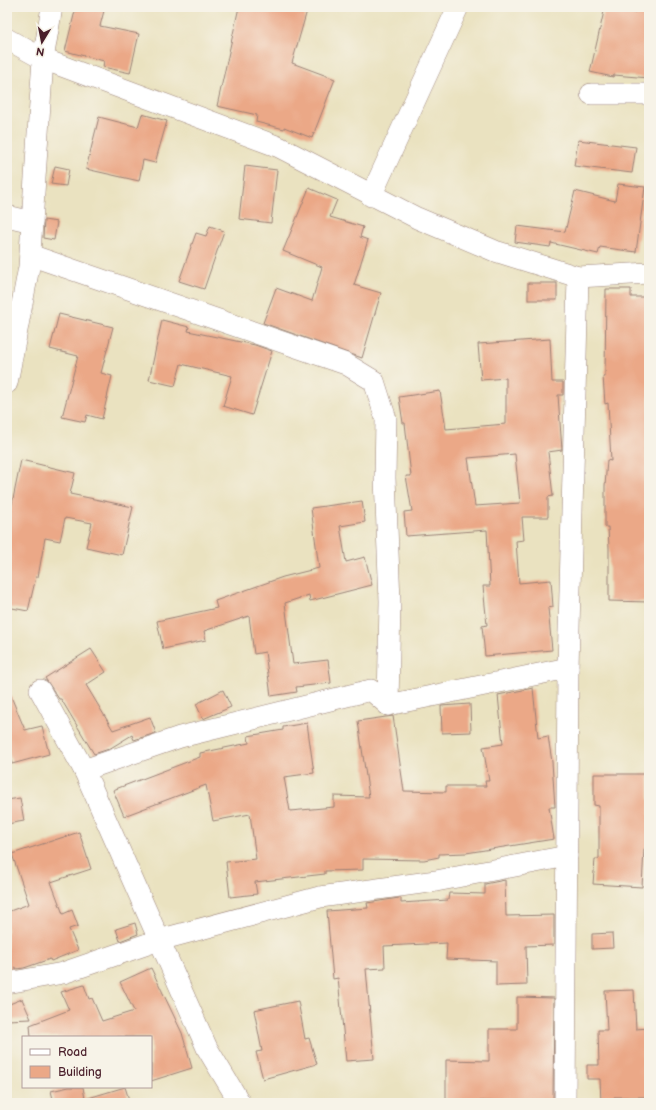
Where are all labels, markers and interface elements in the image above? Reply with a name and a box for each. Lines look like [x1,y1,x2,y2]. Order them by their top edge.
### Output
north arrow [22,22,62,62]
text: N [35,44,46,58]
legend [22,1036,152,1088]
text: Road [58,1045,87,1060]
text: Building [58,1065,102,1080]

